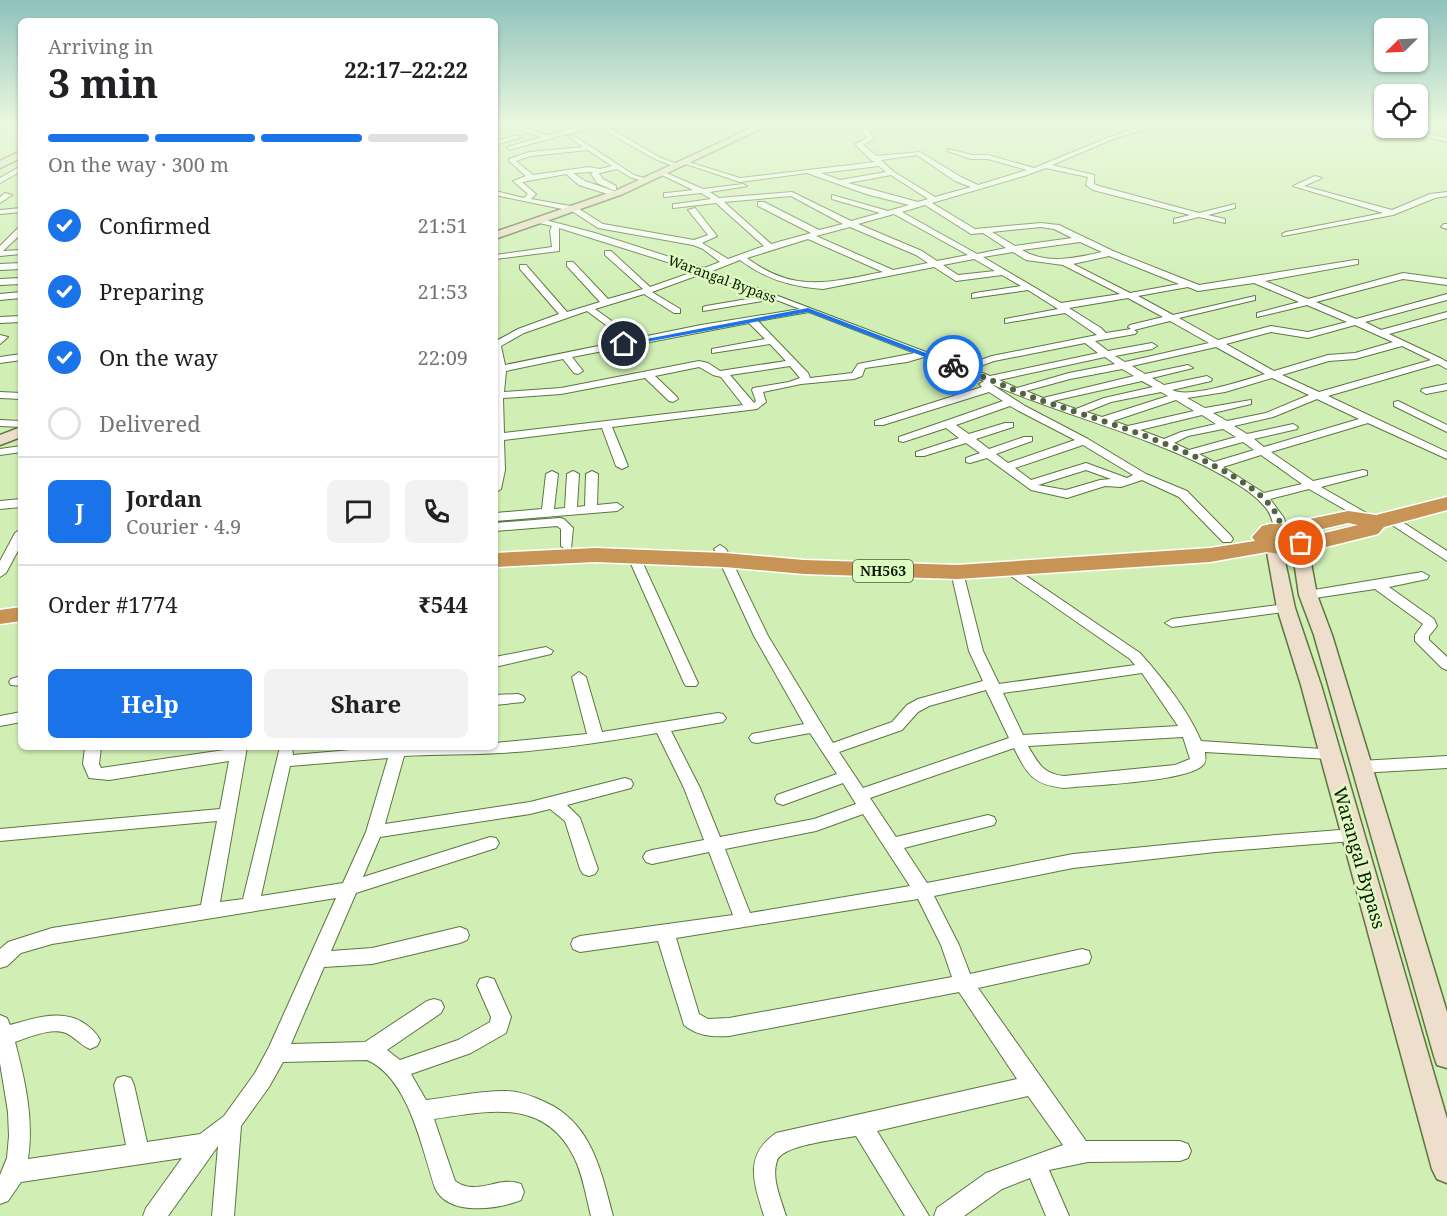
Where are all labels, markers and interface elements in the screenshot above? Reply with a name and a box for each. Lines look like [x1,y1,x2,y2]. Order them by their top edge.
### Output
north arrow [1374,18,1428,72]
map controls [1374,18,1428,138]
text: Arriving in [48,33,153,60]
text: 22:17–22:22 [344,54,468,84]
text: 3 min [48,56,158,109]
button: locate [1374,84,1428,138]
text: On the way · 300 m [48,151,229,178]
icon: check [48,209,81,242]
text: Confirmed [99,210,210,240]
text: 21:51 [418,212,468,239]
street label: Warangal Bypass [665,250,779,307]
icon: check [48,275,81,308]
text: Preparing [99,276,204,306]
text: 21:53 [418,278,468,305]
pin [598,318,649,369]
icon: home [607,327,640,360]
courier [923,335,983,395]
icon: check [48,341,81,374]
text: On the way [99,342,218,372]
text: 22:09 [418,344,468,371]
icon: bike [937,349,970,382]
text: Delivered [99,408,201,438]
button: chat [327,480,390,543]
button: phone [405,480,468,543]
text: Jordan [126,483,202,513]
text: J [75,496,84,526]
text: Courier · 4.9 [126,513,241,540]
pin [1275,517,1326,568]
icon: bag [1284,526,1317,559]
road number: NH563 [853,560,913,582]
text: Order #1774 [48,589,178,619]
text: ₹544 [418,589,468,619]
button: Help [48,669,252,738]
button: Share [264,669,468,738]
street label: Warangal Bypass [1328,784,1392,932]

